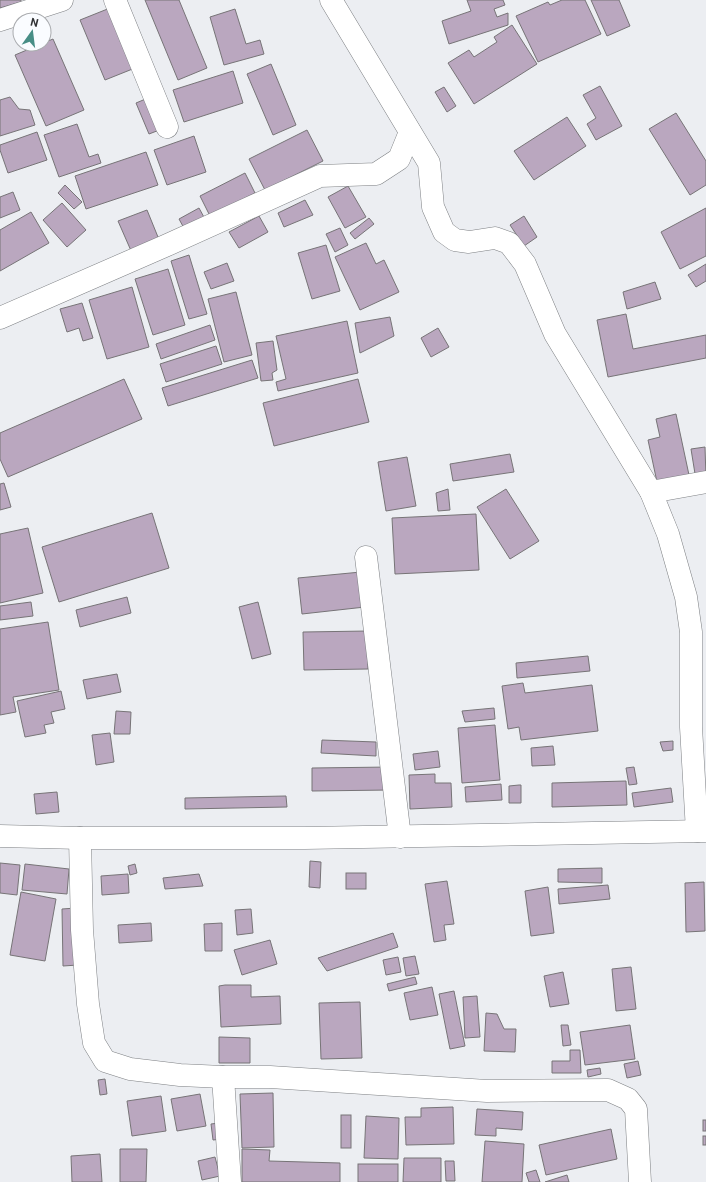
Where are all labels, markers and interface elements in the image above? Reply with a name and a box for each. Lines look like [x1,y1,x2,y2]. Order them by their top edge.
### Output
north arrow [12,12,52,52]
text: N [29,16,40,30]

